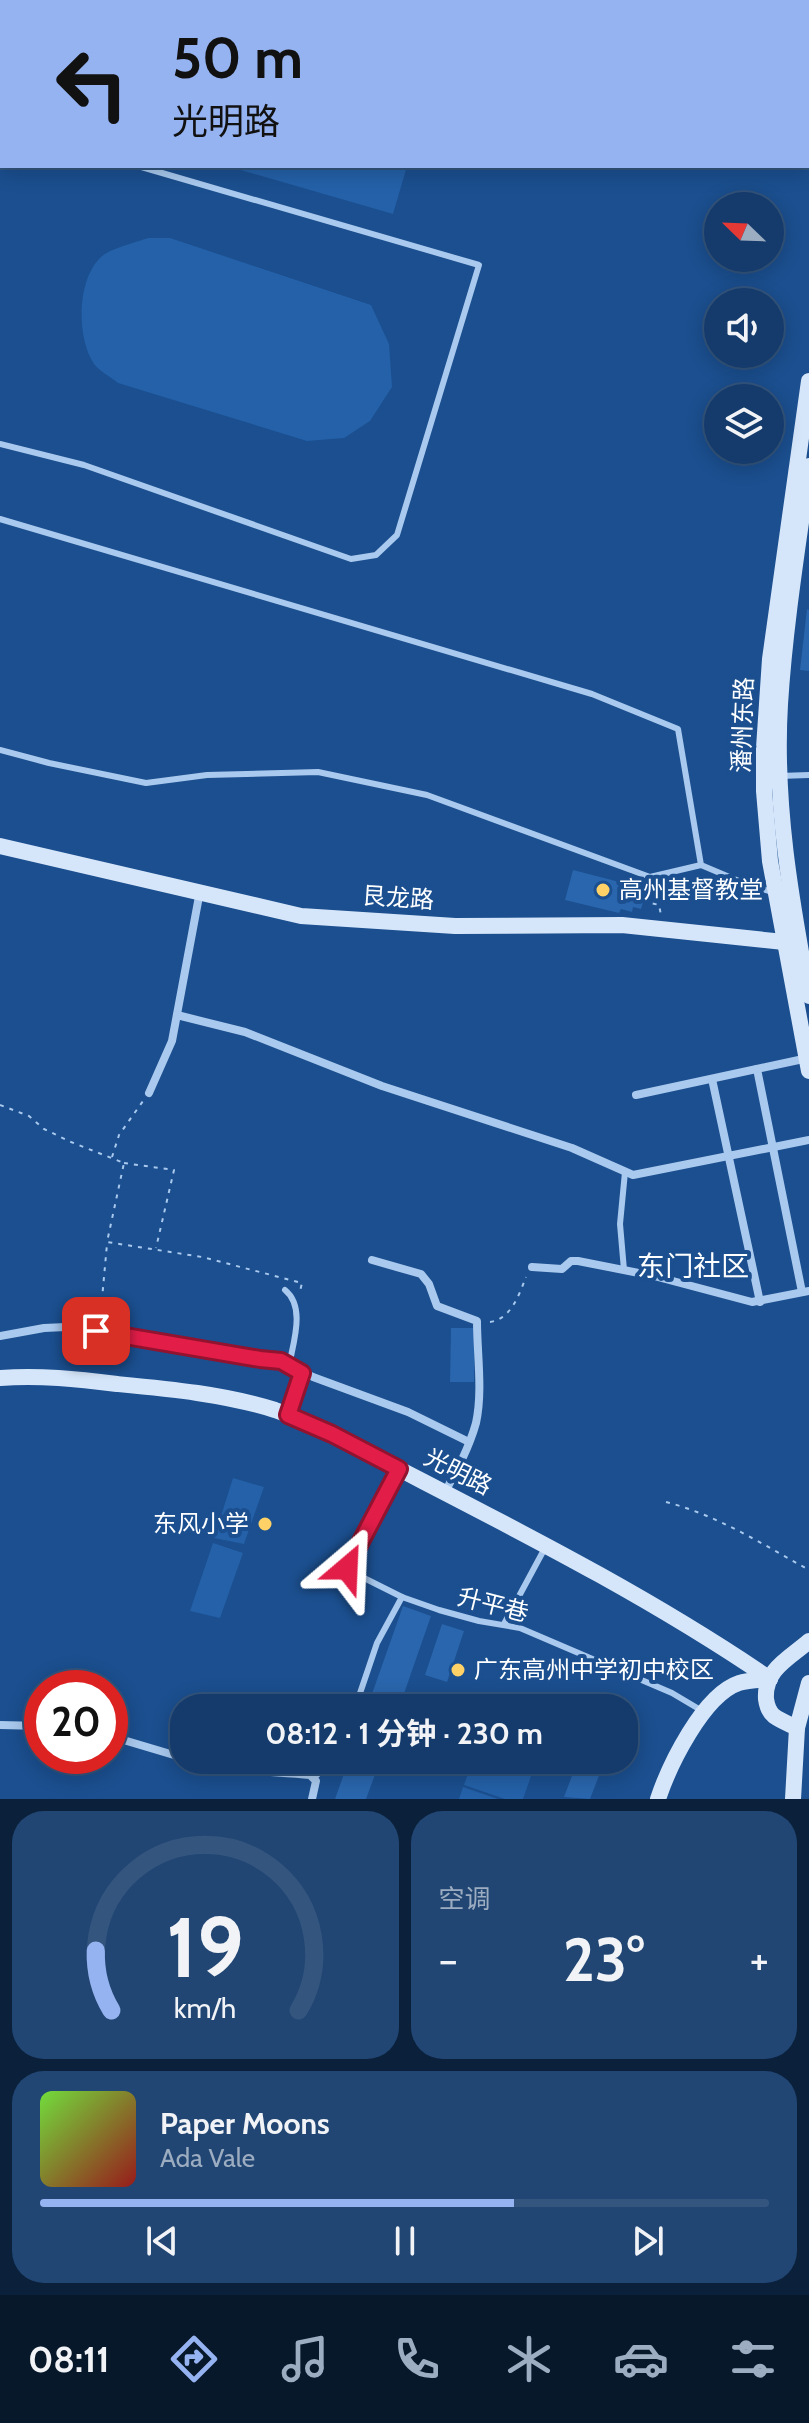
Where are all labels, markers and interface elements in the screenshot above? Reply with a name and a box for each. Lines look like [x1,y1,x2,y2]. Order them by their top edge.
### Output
text: 50 m [172,24,303,92]
icon: left [40,32,144,136]
text: 光明路 [172,99,280,143]
north arrow [704,192,784,272]
map controls [704,192,784,464]
button: sound [704,288,784,368]
button: layers [704,384,784,464]
street label: 潘州东路 [726,677,759,773]
place label: 高州基督教堂 [619,875,763,904]
street label: 艮龙路 [361,881,435,914]
marker: 高州基督教堂 [594,881,612,899]
district label: 东门社区 [637,1249,749,1283]
pin [62,1297,130,1365]
icon: arrive [74,1309,118,1353]
street label: 光明路 [420,1442,497,1501]
place label: 东风小学 [153,1509,249,1538]
marker: 东风小学 [256,1515,274,1533]
position arrow [305,1526,389,1610]
street label: 升平巷 [455,1582,532,1627]
place label: 广东高州中学初中校区 [474,1655,714,1684]
marker: 广东高州中学初中校区 [449,1661,467,1679]
speed limit sign: 20 [24,1670,128,1774]
text: 08:12 · 1 分钟 · 230 m [265,1715,543,1752]
text: 空调 [439,1883,491,1915]
text: 19 [167,1897,244,1998]
text: 23° [563,1923,644,1996]
text: − [439,1933,458,1986]
text: + [750,1933,769,1986]
text: km/h [174,1990,237,2025]
text: Paper Moons [160,2105,330,2142]
text: Ada Vale [160,2142,255,2174]
icon: previous [140,2219,184,2263]
icon: pause [383,2219,427,2263]
icon: next [626,2219,670,2263]
icon: directions [166,2331,222,2387]
icon: music [277,2331,333,2387]
icon: phone [389,2331,445,2387]
icon: climate [501,2331,557,2387]
icon: car [613,2331,669,2387]
icon: filters [725,2331,781,2387]
text: 08:11 [28,2337,110,2381]

